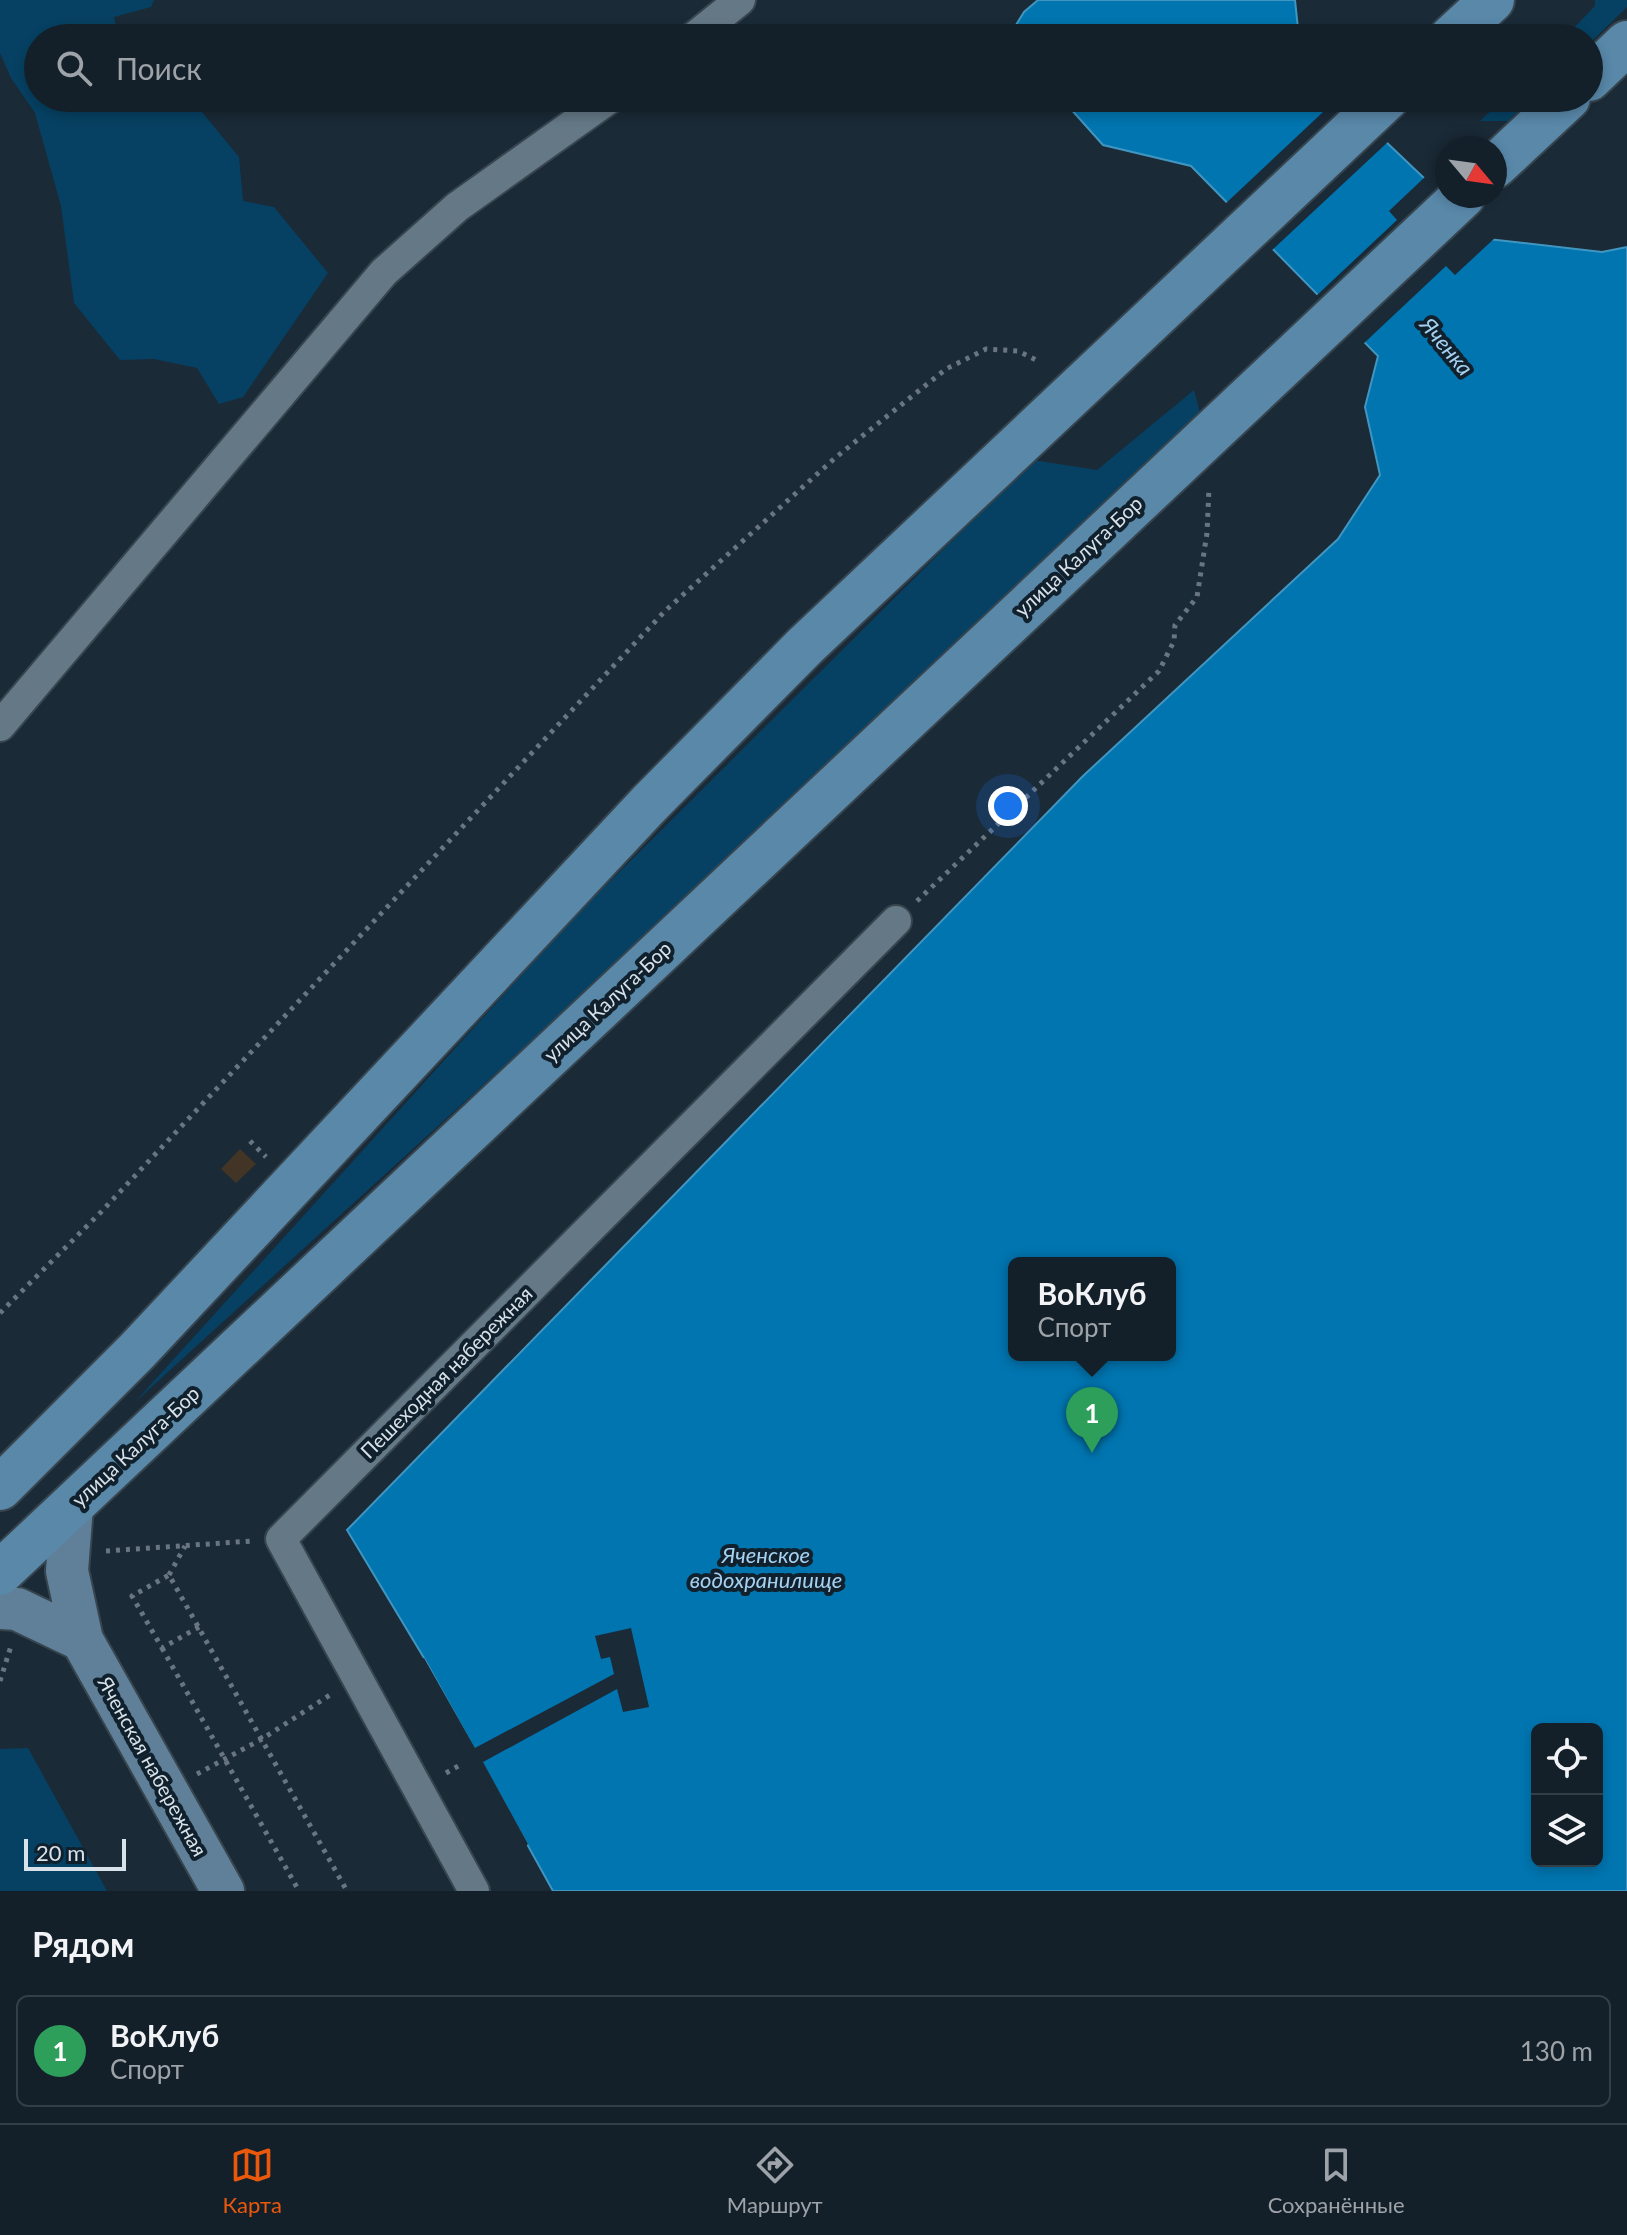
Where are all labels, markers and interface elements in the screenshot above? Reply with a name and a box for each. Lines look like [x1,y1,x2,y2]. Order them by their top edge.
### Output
search box [24,24,1603,112]
icon: search [52,46,96,90]
text: Поиск [116,50,202,86]
north arrow [1435,136,1507,208]
water label: Яченка [1414,311,1479,381]
street label: улица Калуга-Бор [1009,491,1147,621]
your location [988,786,1028,826]
street label: улица Калуга-Бор [538,936,676,1066]
popup [1008,1257,1176,1361]
text: ВоКлуб [1037,1275,1147,1311]
street label: Пешеходная набережная [355,1281,537,1463]
text: Спорт [1037,1311,1111,1343]
street label: улица Калуга-Бор [66,1381,204,1511]
pin: 1 [1066,1387,1118,1453]
water label: Яченское водохранилище [690,1541,842,1593]
street label: Яченская набережная [93,1671,212,1860]
map controls [1531,1723,1603,1867]
button: locate [1531,1723,1603,1795]
button: layers [1531,1795,1603,1867]
scale bar [24,1835,126,1871]
text: 20 m [36,1839,85,1866]
text: Рядом [32,1923,134,1964]
text: ВоКлуб [110,2017,219,2053]
text: 1 [52,2035,68,2067]
text: 130 m [1520,2035,1593,2067]
text: Спорт [110,2053,184,2085]
tab: Карта [222,2143,282,2218]
tab: Маршрут [727,2143,823,2218]
tab: Сохранённые [1268,2143,1405,2218]

